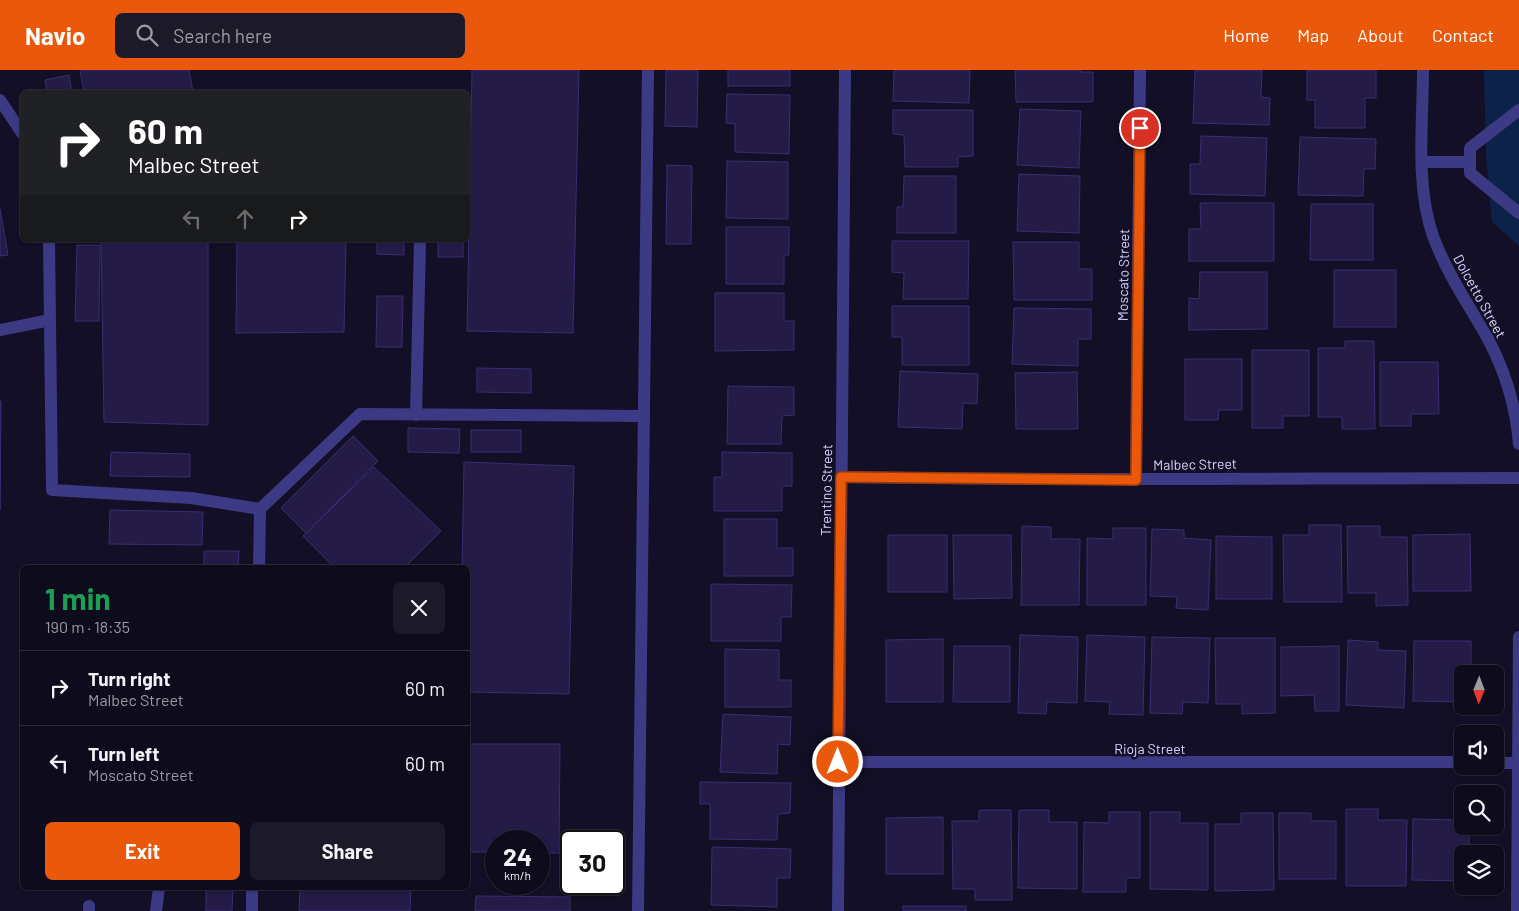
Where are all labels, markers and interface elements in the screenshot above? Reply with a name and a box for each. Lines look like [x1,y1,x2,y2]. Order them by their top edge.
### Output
search box [115,13,465,58]
text: Navio [25,21,85,50]
icon: search [133,21,161,49]
text: Search here [173,24,272,47]
text: Home [1223,24,1269,46]
text: Map [1297,24,1329,46]
text: About [1357,24,1404,46]
text: Contact [1432,24,1494,46]
pin [1119,107,1161,149]
text: 60 m [128,109,203,151]
icon: right [45,110,110,175]
icon: arrive [1126,114,1154,142]
text: Malbec Street [128,151,260,177]
icon: left [178,205,206,233]
icon: ahead [231,205,259,233]
icon: right [284,205,312,233]
street label: Moscato Street [1114,229,1132,321]
street label: Dolcetto Street [1450,251,1510,341]
street label: Trentino Street [817,444,835,536]
street label: Malbec Street [1153,455,1237,473]
text: 1 min [45,580,111,616]
button: close [393,582,445,634]
text: 190 m · 18:35 [45,617,130,636]
north arrow [1454,665,1504,715]
map controls [1454,665,1504,895]
text: Turn right [88,667,170,690]
icon: right [45,674,73,702]
text: 60 m [405,677,445,700]
text: Malbec Street [88,690,184,709]
button: sound [1454,725,1504,775]
position arrow [811,735,863,787]
street label: Rioja Street [1114,740,1186,757]
text: Turn left [88,742,159,765]
icon: left [45,749,73,777]
text: 60 m [405,752,445,775]
text: Moscato Street [88,765,193,784]
button: search [1454,785,1504,835]
button: Exit [45,822,240,880]
button: Share [250,822,445,880]
speed limit sign: 30 [560,830,625,895]
text: 24 [503,841,532,871]
button: layers [1454,845,1504,895]
text: km/h [504,868,531,882]

